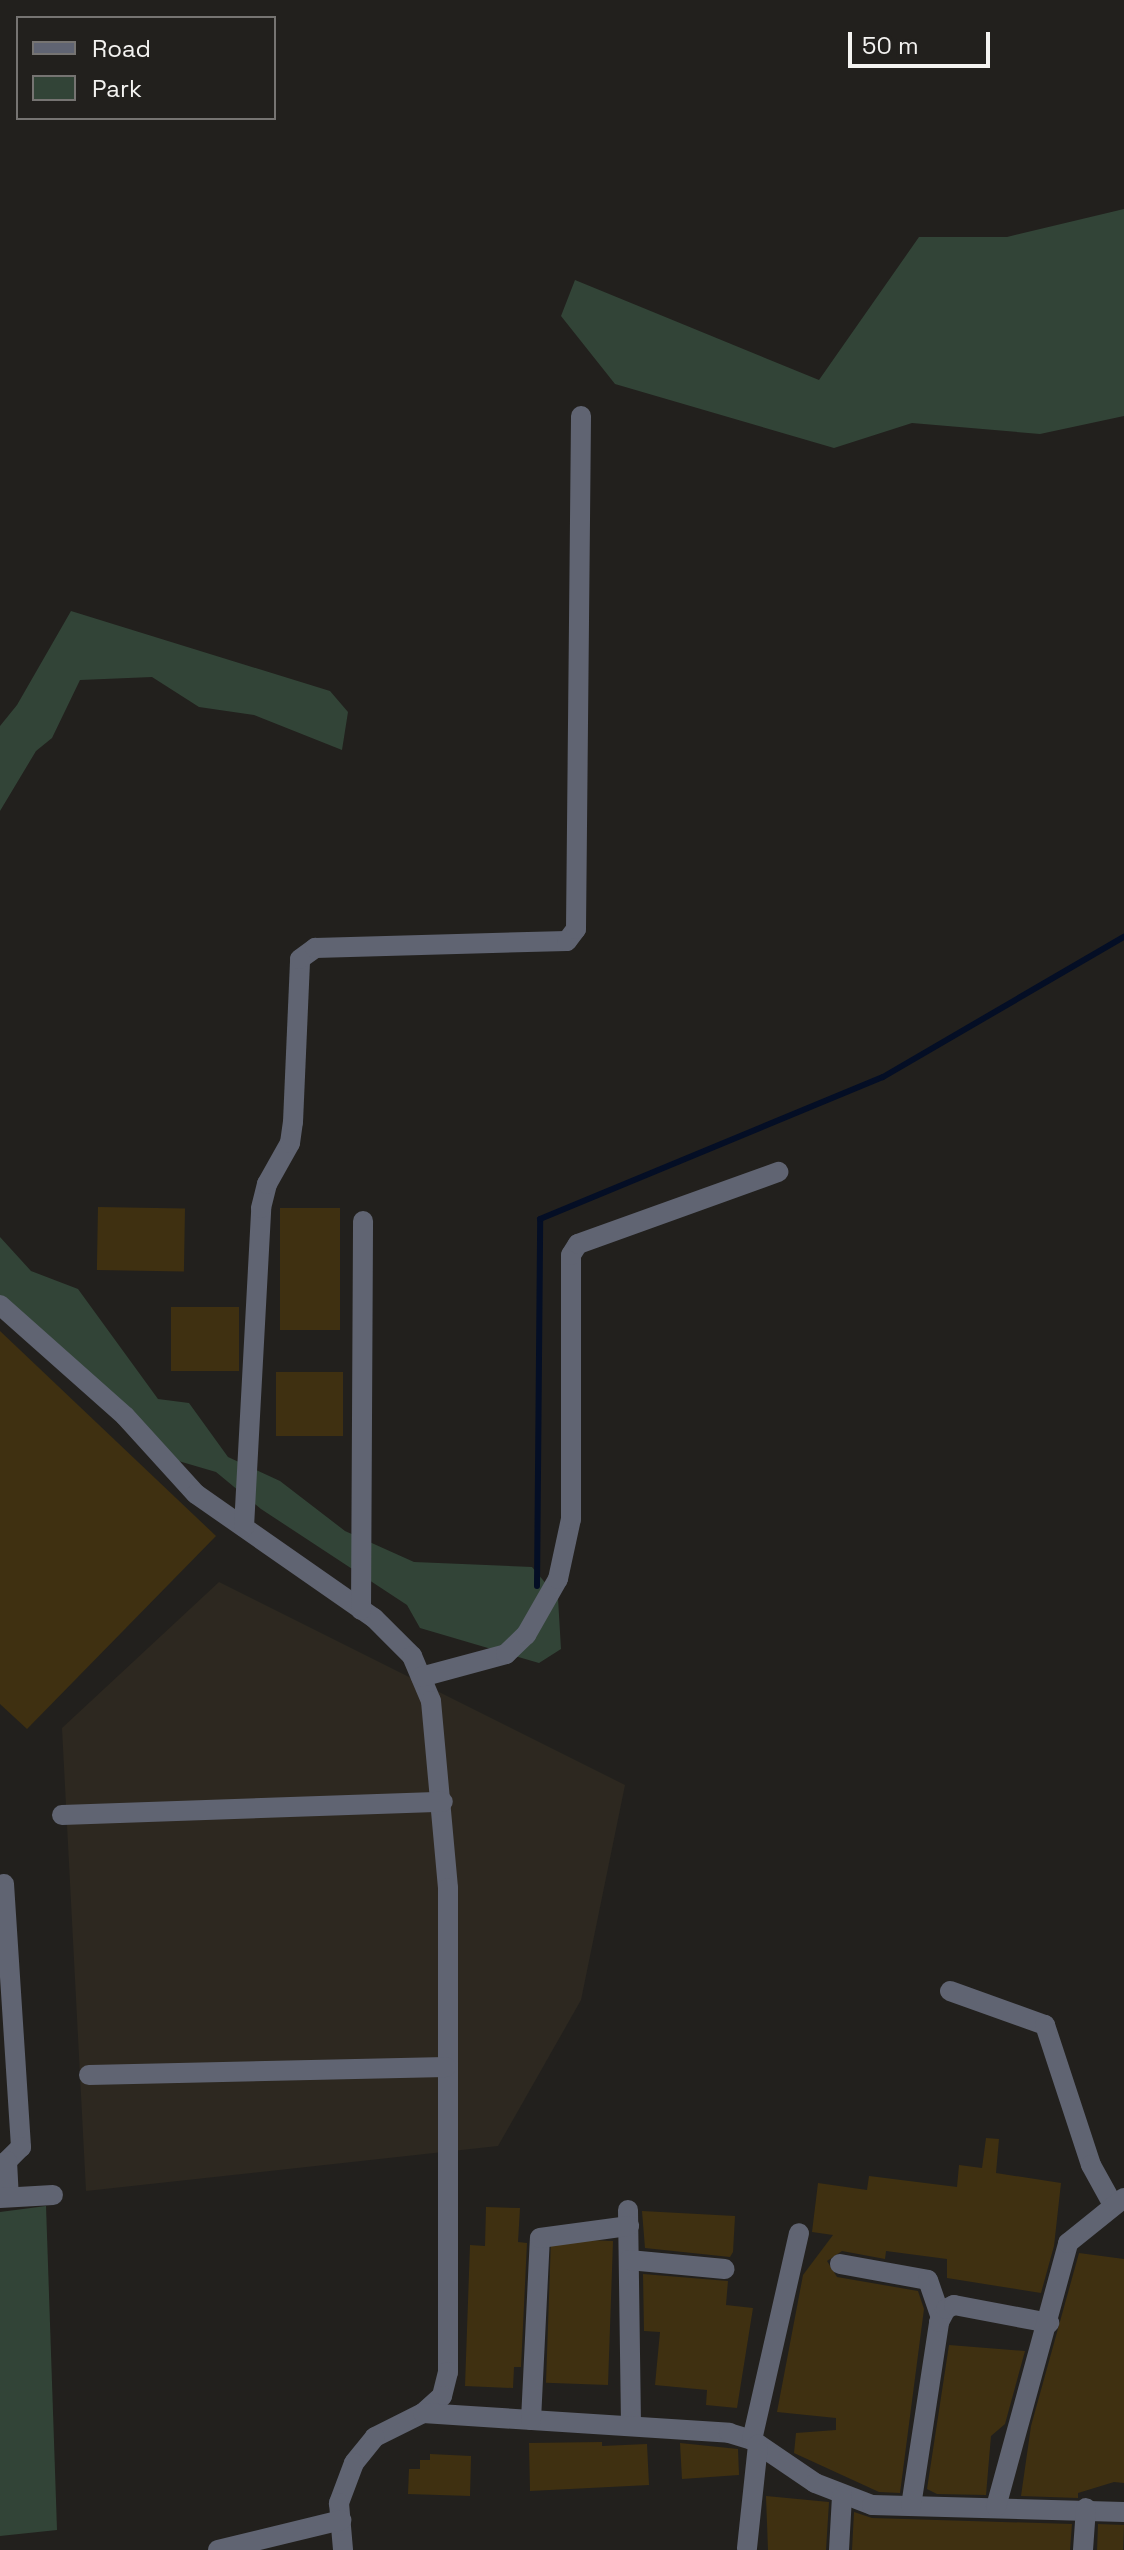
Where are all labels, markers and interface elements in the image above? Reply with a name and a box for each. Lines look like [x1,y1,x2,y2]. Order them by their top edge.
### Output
legend [16,16,276,120]
scale bar [852,16,994,66]
text: 50 m [862,30,919,61]
text: Road [92,33,151,64]
text: Park [92,73,142,104]

